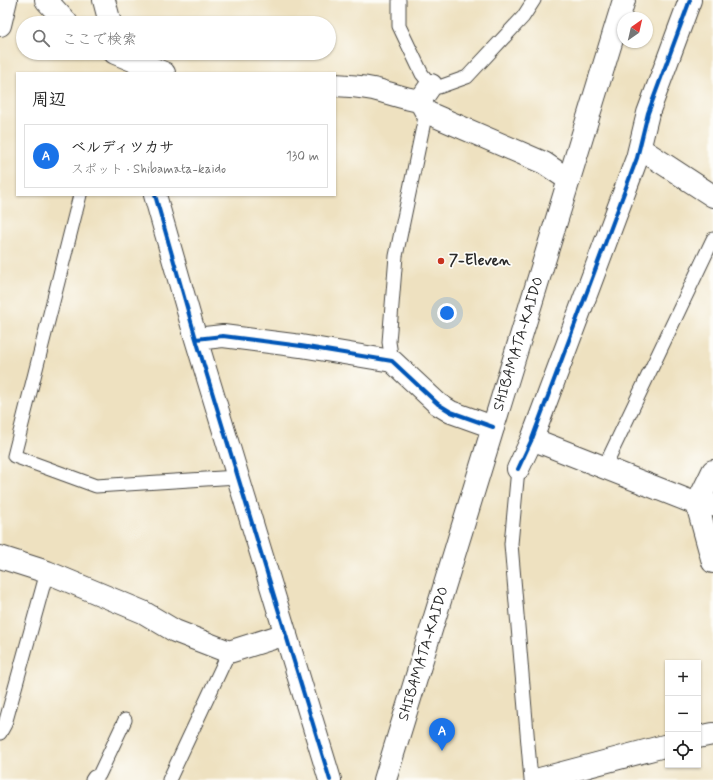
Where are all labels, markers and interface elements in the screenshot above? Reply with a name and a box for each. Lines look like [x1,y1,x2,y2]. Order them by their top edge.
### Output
north arrow [617,12,653,48]
search box [16,16,336,60]
icon: search [30,27,52,49]
text: ここで検索 [62,30,137,50]
text: 周辺 [32,89,66,111]
text: ベルディツカサ [71,138,174,158]
text: A [42,148,50,165]
text: 130 m [286,148,319,165]
text: スポット · Shibamata-kaido [71,161,226,178]
place label: 7-Eleven [449,251,511,271]
marker: 7-Eleven [436,256,446,266]
street label: SHIBAMATA-KAIDO [489,274,549,414]
your location [437,303,457,323]
street label: SHIBAMATA-KAIDO [394,584,454,723]
map controls [665,660,701,768]
button: + [665,660,701,696]
button: − [665,696,701,732]
pin: A [429,718,455,751]
button: locate [665,732,701,768]

